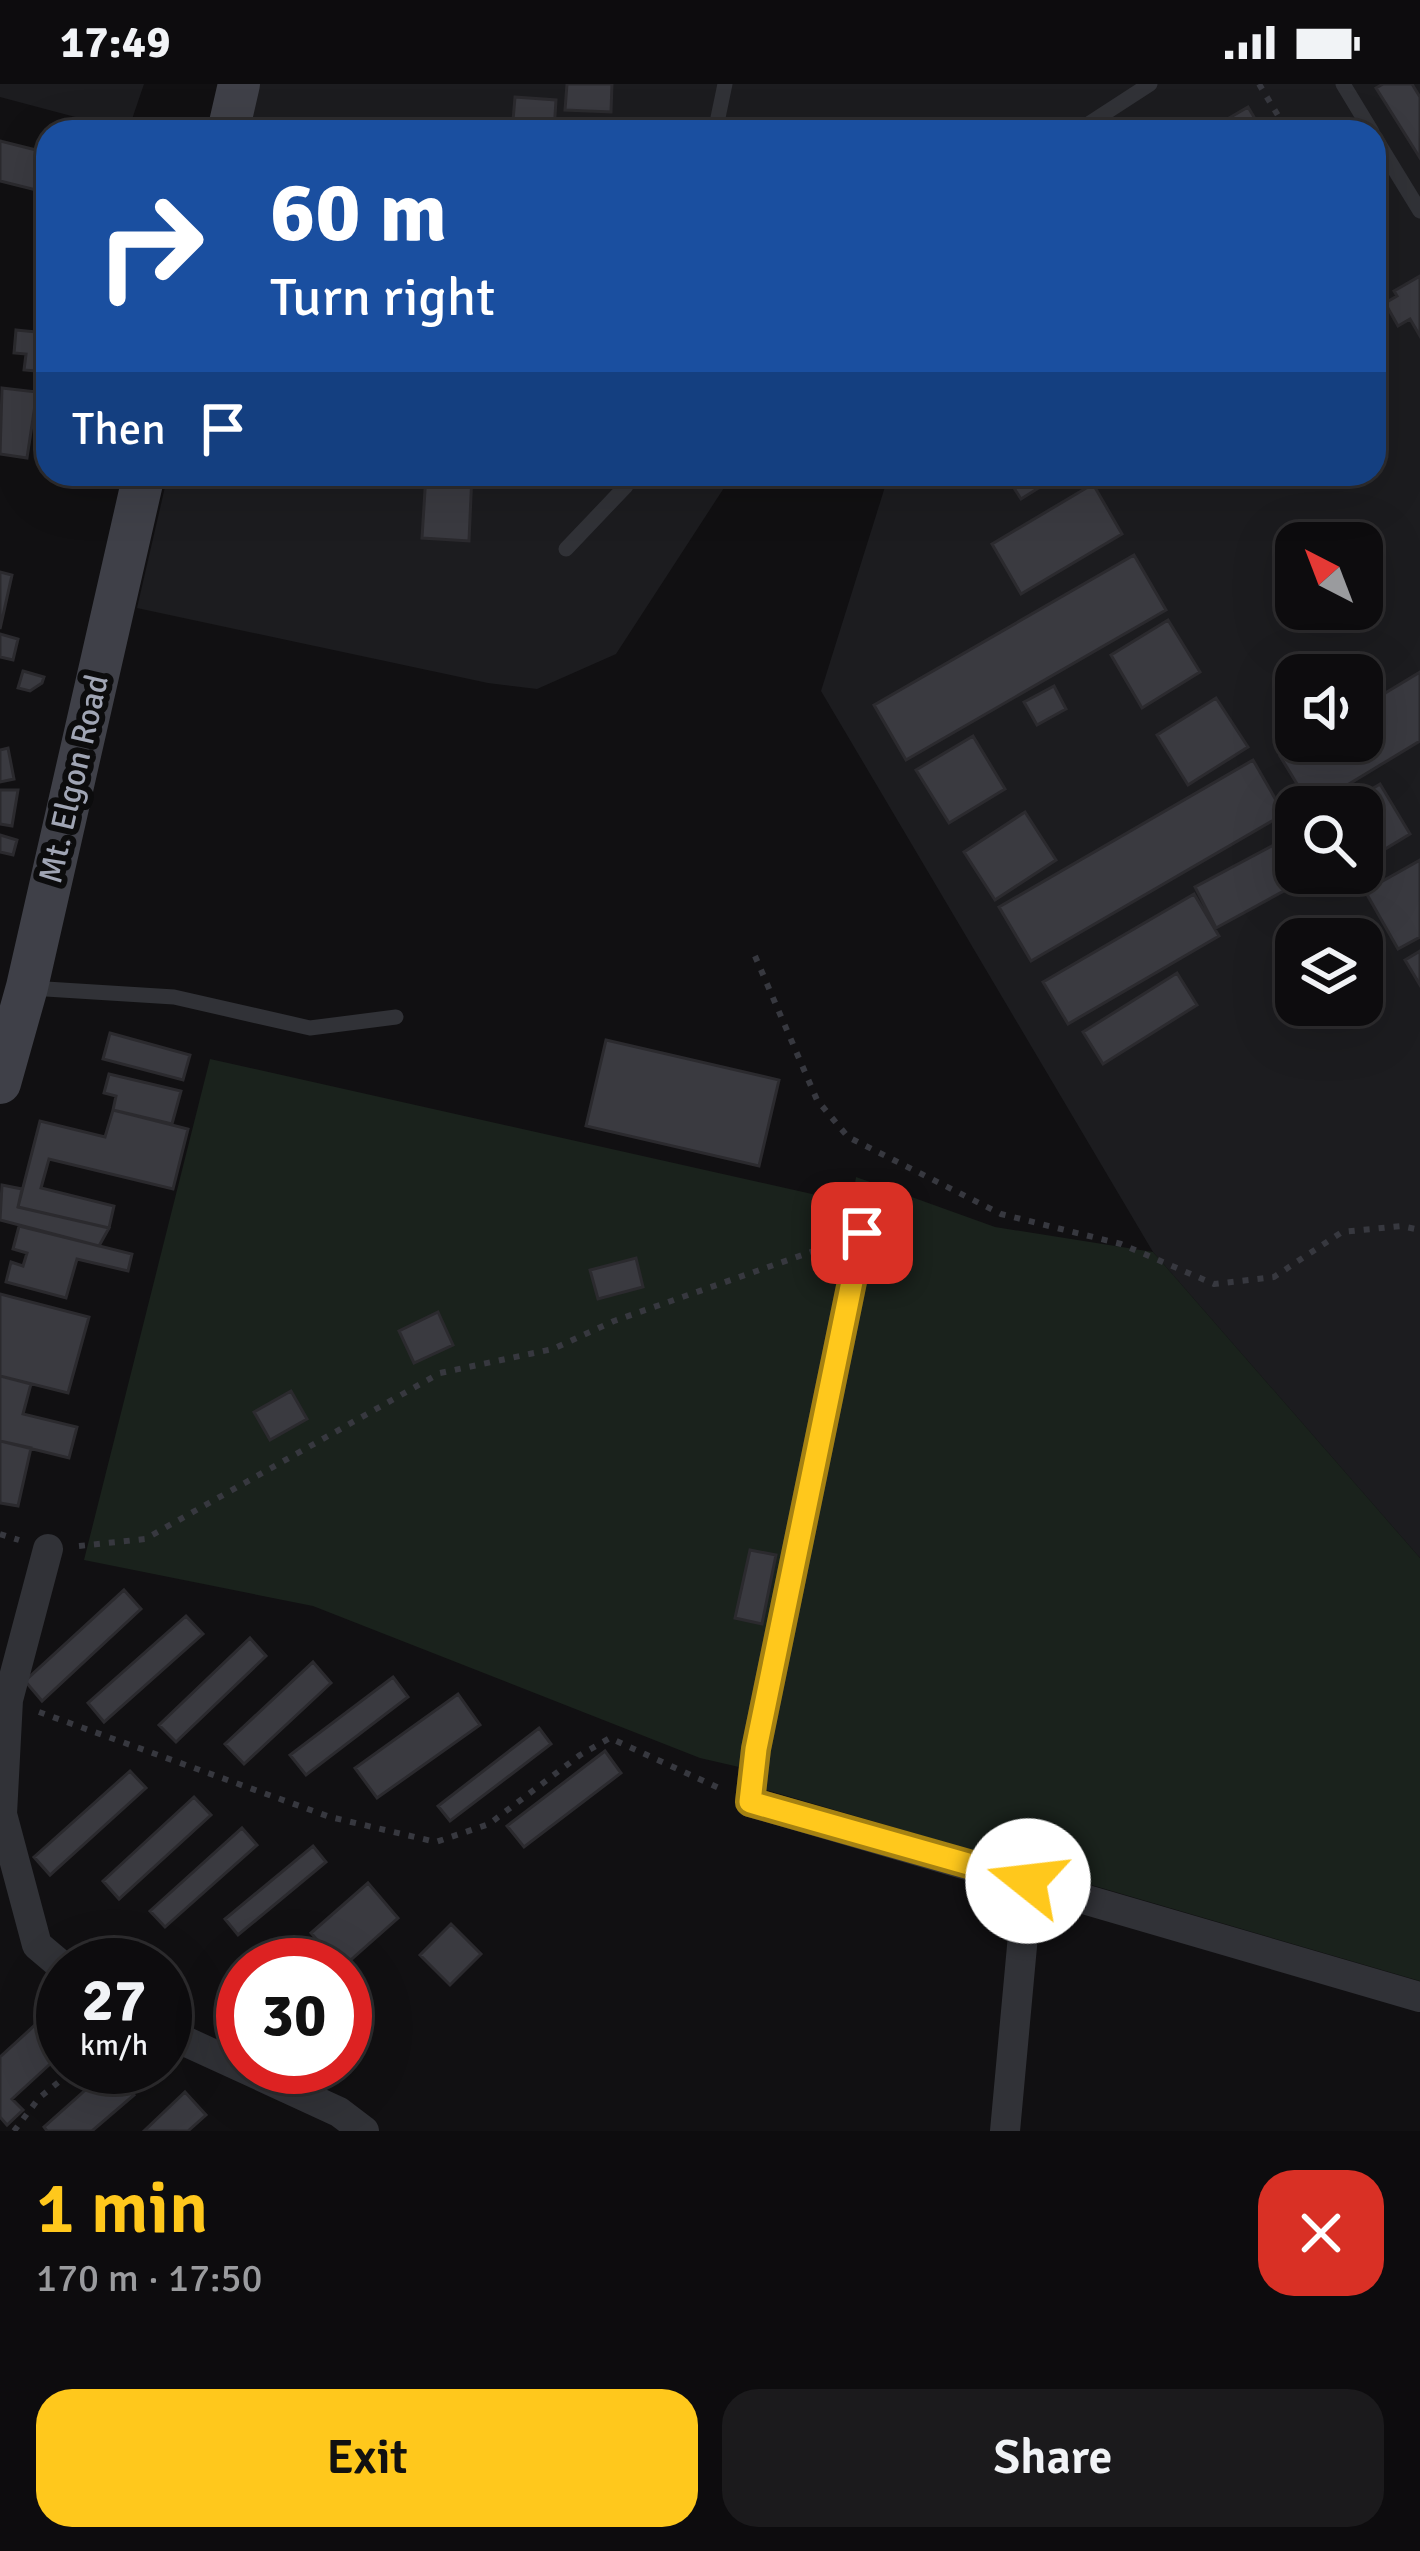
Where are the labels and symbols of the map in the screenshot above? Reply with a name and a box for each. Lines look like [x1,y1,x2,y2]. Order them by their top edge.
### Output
north arrow [1275,522,1383,630]
street label: Mt. Elgon Road [30,671,118,887]
pin [811,1182,913,1284]
position arrow [965,1818,1091,1944]
speed limit sign: 30 [216,1938,372,2094]

